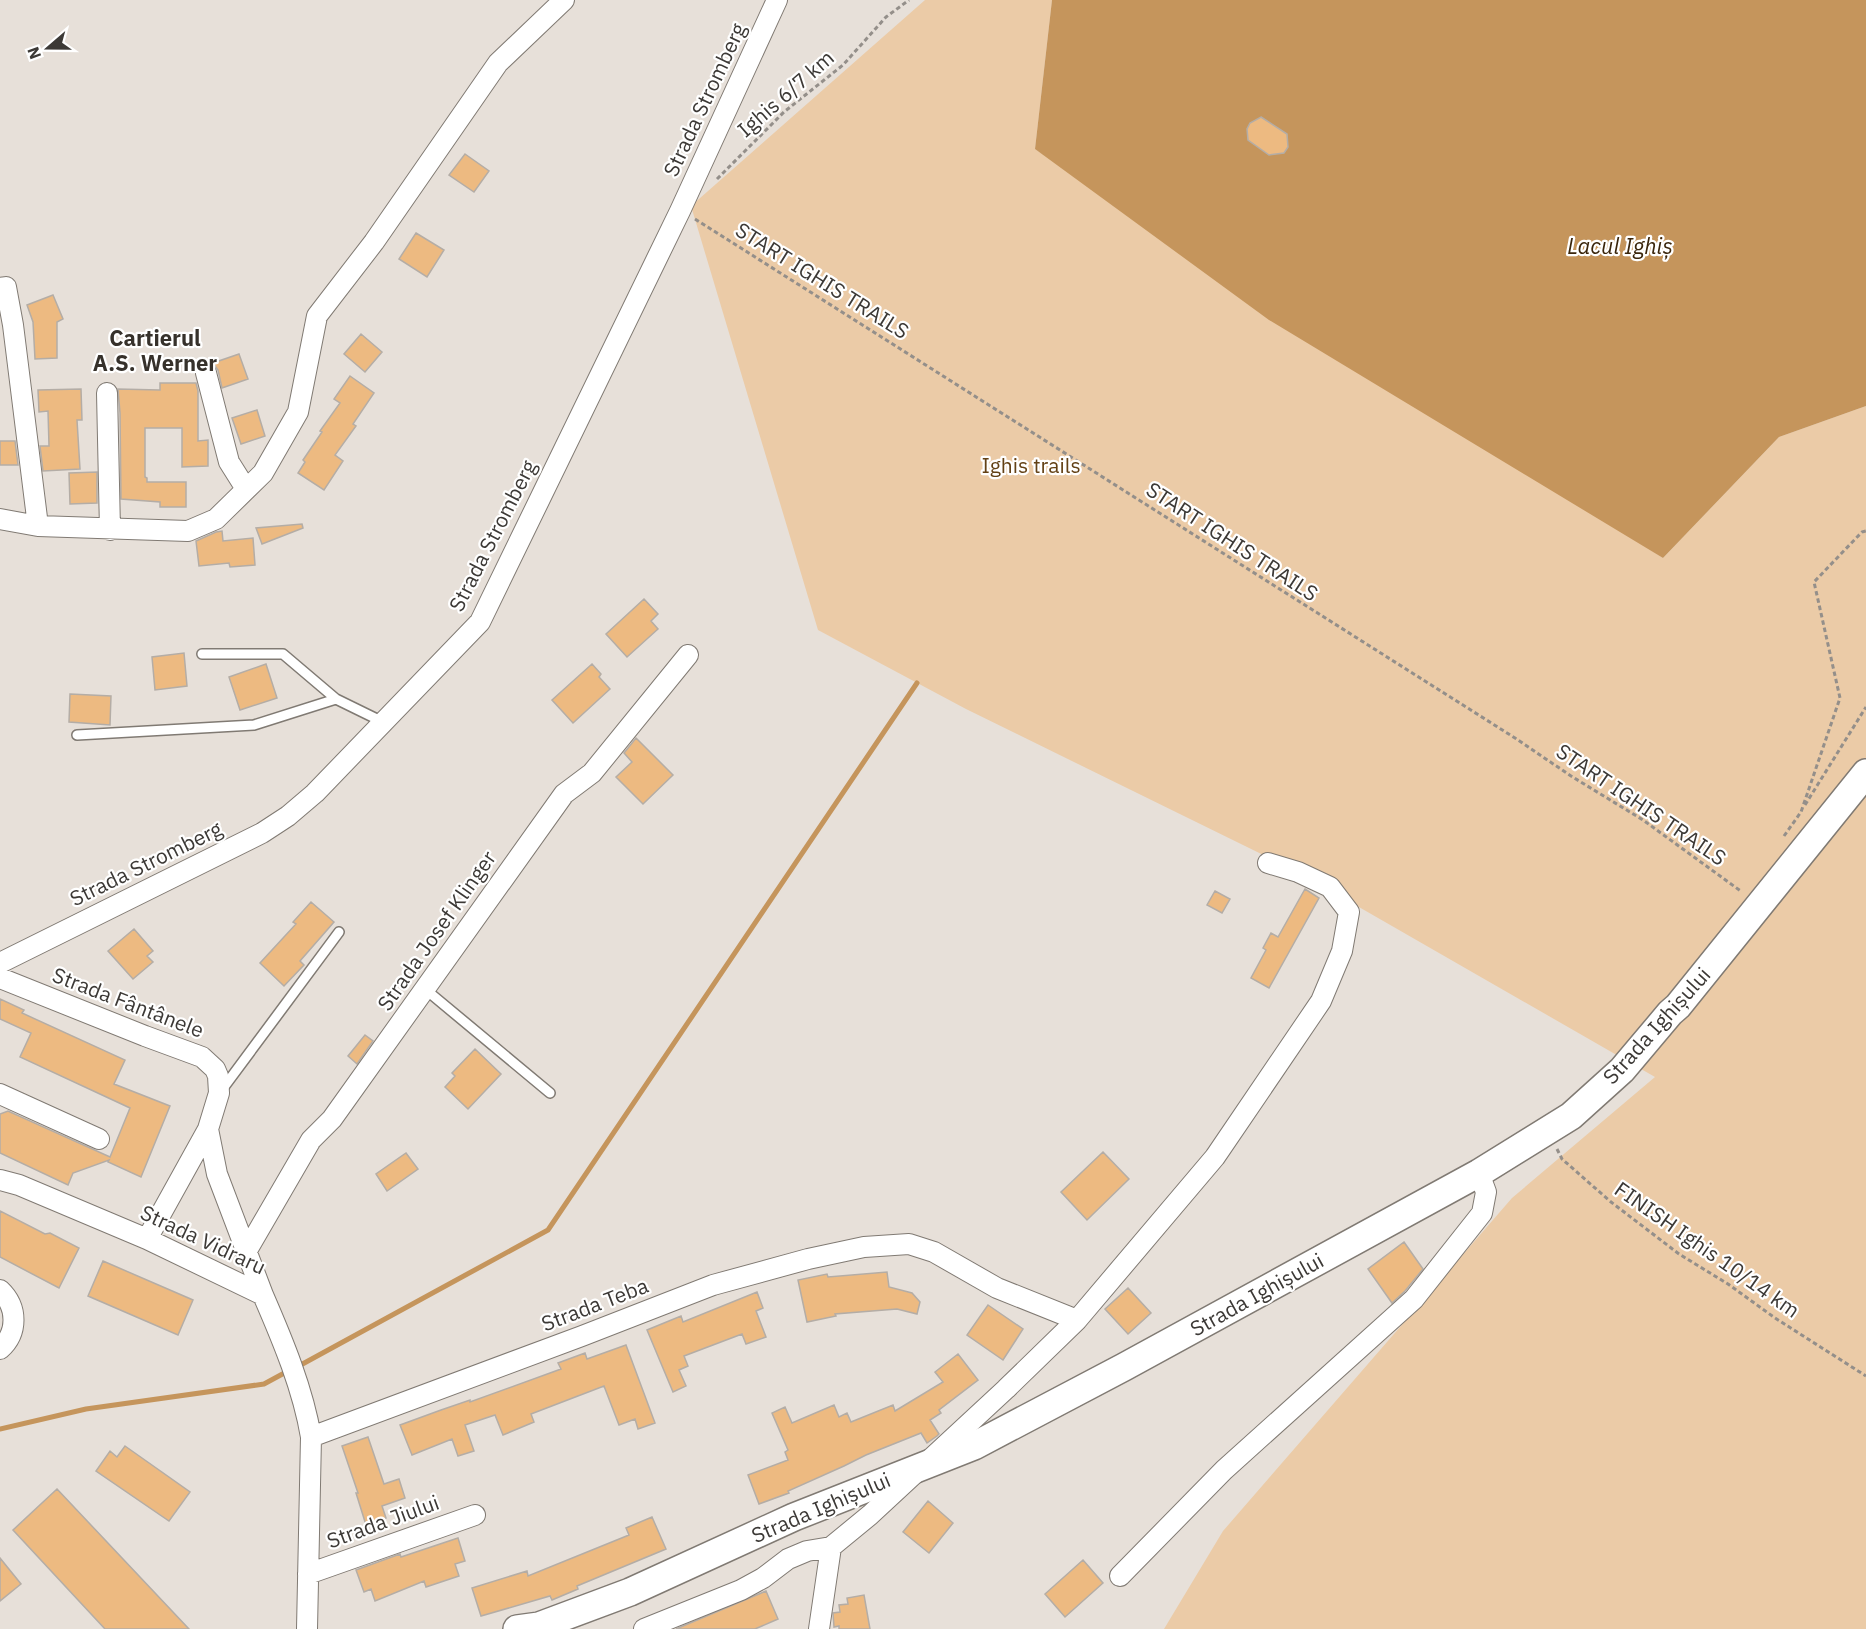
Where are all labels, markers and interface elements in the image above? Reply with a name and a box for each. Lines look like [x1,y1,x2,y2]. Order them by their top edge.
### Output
north arrow [18,18,78,78]
street label: Strada Stromberg [656,18,752,181]
street label: Ighis 6/7 km [731,43,840,143]
text: N [23,44,45,62]
street label: START IGHIS TRAILS [731,215,914,345]
water label: Lacul Ighiș [1567,231,1673,260]
district label: Cartierul A.S. Werner [93,323,217,377]
park label: Ighis trails [981,451,1081,479]
street label: Strada Stromberg [442,455,542,616]
street label: START IGHIS TRAILS [1141,475,1324,607]
street label: START IGHIS TRAILS [1551,737,1732,872]
street label: Strada Stromberg [65,814,226,912]
street label: Strada Josef Klinger [370,845,502,1016]
street label: Strada Fântânele [49,960,208,1044]
street label: Strada Ighișului [1596,961,1716,1090]
street label: FINISH Ighis 10/14 km [1609,1175,1806,1324]
street label: Strada Vidraru [136,1198,271,1280]
street label: Strada Ighișului [1185,1246,1328,1342]
street label: Strada Teba [537,1271,652,1337]
street label: Strada Ighișului [747,1465,894,1549]
street label: Strada Jiului [323,1488,443,1554]

